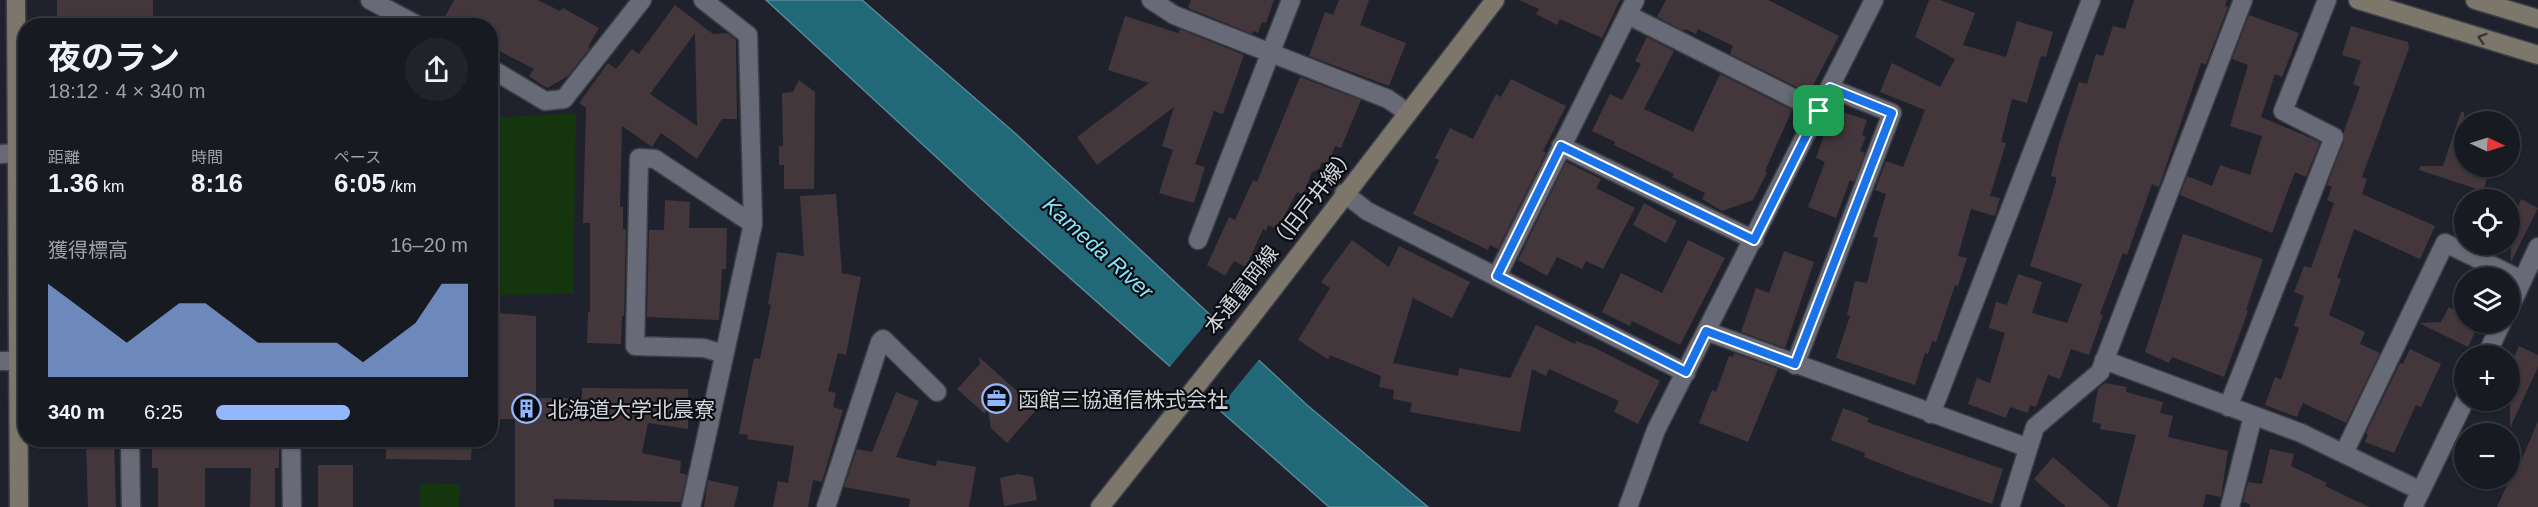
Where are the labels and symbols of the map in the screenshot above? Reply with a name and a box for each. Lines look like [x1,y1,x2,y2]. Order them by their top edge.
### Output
one-way arrow [2477,33,2488,45]
pin [1793,85,1844,136]
north arrow [2454,111,2520,177]
street label: 本通富岡線（旧戸井線） [1200,142,1360,338]
water label: Kameda River [1038,192,1159,305]
office icon: 函館三協通信株式会社 [981,383,1013,415]
place label: 函館三協通信株式会社 [1018,388,1228,411]
building icon: 北海道大学北晨寮 [510,393,542,425]
place label: 北海道大学北晨寮 [547,398,715,421]

